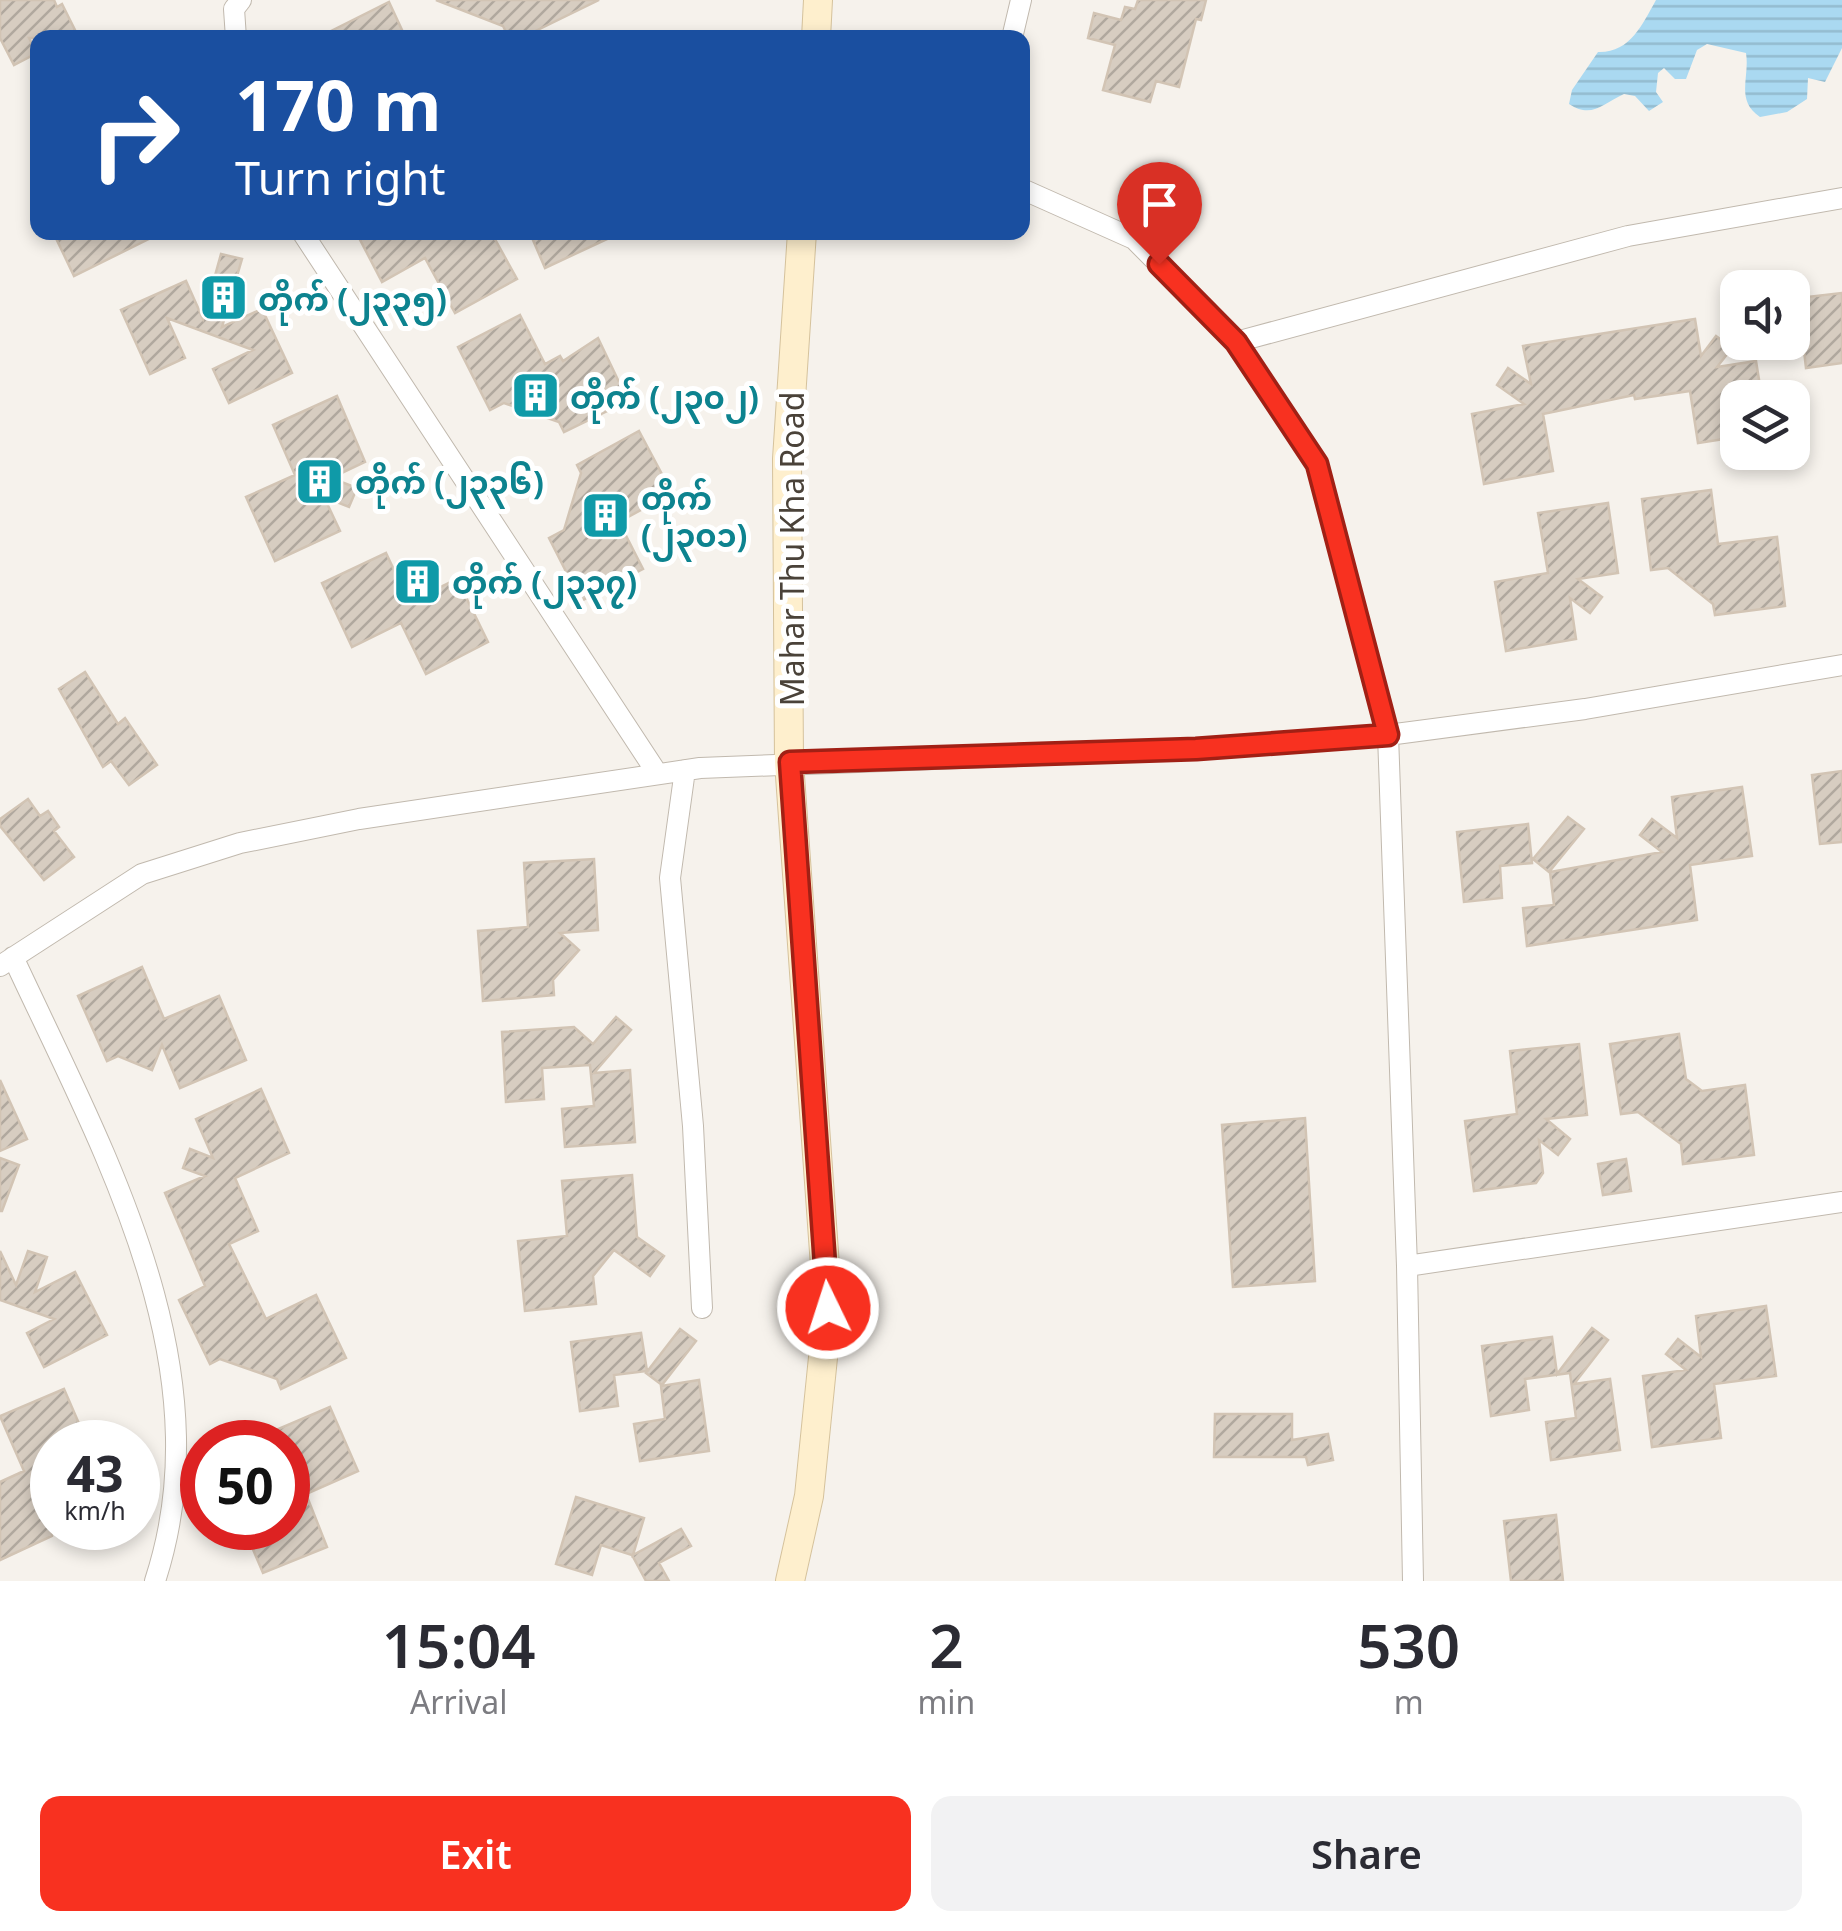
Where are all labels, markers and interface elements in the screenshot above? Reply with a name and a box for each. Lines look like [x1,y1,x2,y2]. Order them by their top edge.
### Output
text: 170 m [235,56,442,152]
icon: right [70,70,200,200]
text: Turn right [235,147,446,208]
pin [1117,162,1202,265]
icon: arrive [1132,177,1187,232]
map controls [1720,270,1810,470]
button: sound [1720,270,1810,360]
building icon: တိုက် (၂၃၃၅) [197,272,249,324]
place label: တိုက် (၂၃၃၅) [258,277,447,326]
building icon: တိုက် (၂၃၀၂) [509,370,561,422]
place label: တိုက် (၂၃၀၂) [570,375,759,424]
button: layers [1720,380,1810,470]
street label: Mahar Thu Kha Road [770,392,813,706]
building icon: တိုက် (၂၃၃၆) [294,455,346,507]
place label: တိုက် (၂၃၃၆) [355,460,544,509]
place label: တိုက် (၂၃၀၁) [641,476,747,562]
building icon: တိုက် (၂၃၀၁) [580,489,632,541]
building icon: တိုက် (၂၃၃၇) [391,555,443,607]
place label: တိုက် (၂၃၃၇) [452,560,637,609]
position arrow [776,1256,880,1360]
speed limit sign: 50 [180,1420,310,1550]
text: 43 [66,1439,124,1507]
text: km/h [64,1493,126,1527]
text: 15:04 [382,1604,536,1686]
text: 2 [929,1604,964,1686]
text: 530 [1357,1604,1460,1686]
text: Arrival [410,1680,508,1723]
text: min [917,1680,975,1723]
text: m [1394,1680,1424,1723]
button: Exit [40,1796,911,1911]
button: Share [931,1796,1802,1911]

